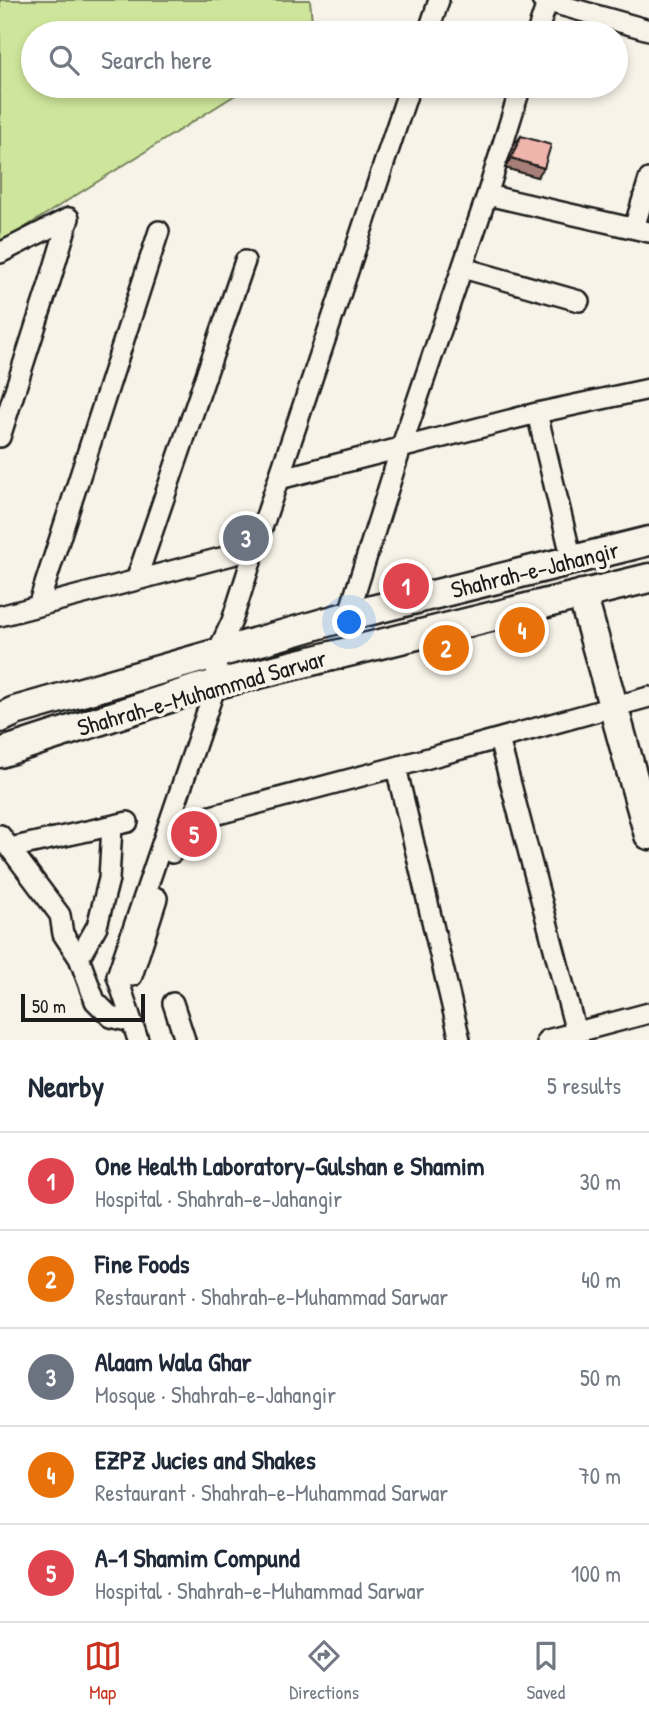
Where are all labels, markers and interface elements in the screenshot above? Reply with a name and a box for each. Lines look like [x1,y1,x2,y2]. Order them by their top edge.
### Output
search box [21,21,628,98]
icon: search [45,41,83,79]
text: Search here [101,42,212,77]
pin: 3 [223,512,269,564]
street label: Shahrah-e-Jahangir [447,533,622,605]
pin: 1 [383,560,429,612]
pin: 4 [499,604,545,656]
your location [332,605,366,639]
pin: 2 [423,622,469,674]
street label: Shahrah-e-Muhammad Sarwar [73,641,330,743]
pin: 5 [171,808,217,860]
scale bar [21,991,145,1023]
text: 50 m [32,993,66,1019]
text: Nearby [28,1066,104,1106]
text: 5 results [547,1070,621,1101]
text: One Health Laboratory-Gulshan e Shamim [95,1148,484,1183]
text: 1 [47,1166,55,1197]
text: 30 m [579,1166,621,1197]
text: Hospital · Shahrah-e-Jahangir [95,1183,342,1214]
text: Fine Foods [95,1246,190,1281]
text: 2 [46,1264,56,1295]
text: 40 m [581,1264,621,1295]
text: Restaurant · Shahrah-e-Muhammad Sarwar [95,1281,448,1312]
text: Alaam Wala Ghar [95,1344,252,1379]
text: 3 [46,1362,56,1393]
text: 50 m [580,1362,621,1393]
text: Mosque · Shahrah-e-Jahangir [95,1379,336,1410]
text: EZPZ Jucies and Shakes [95,1442,316,1477]
text: 4 [47,1460,55,1491]
text: 70 m [578,1460,621,1491]
text: Restaurant · Shahrah-e-Muhammad Sarwar [95,1477,448,1508]
text: A-1 Shamim Compund [95,1540,300,1575]
text: 5 [46,1558,56,1589]
text: 100 m [571,1558,621,1589]
text: Hospital · Shahrah-e-Muhammad Sarwar [95,1575,424,1606]
tab: Map [84,1637,122,1705]
tab: Directions [289,1637,359,1705]
tab: Saved [527,1637,565,1705]

